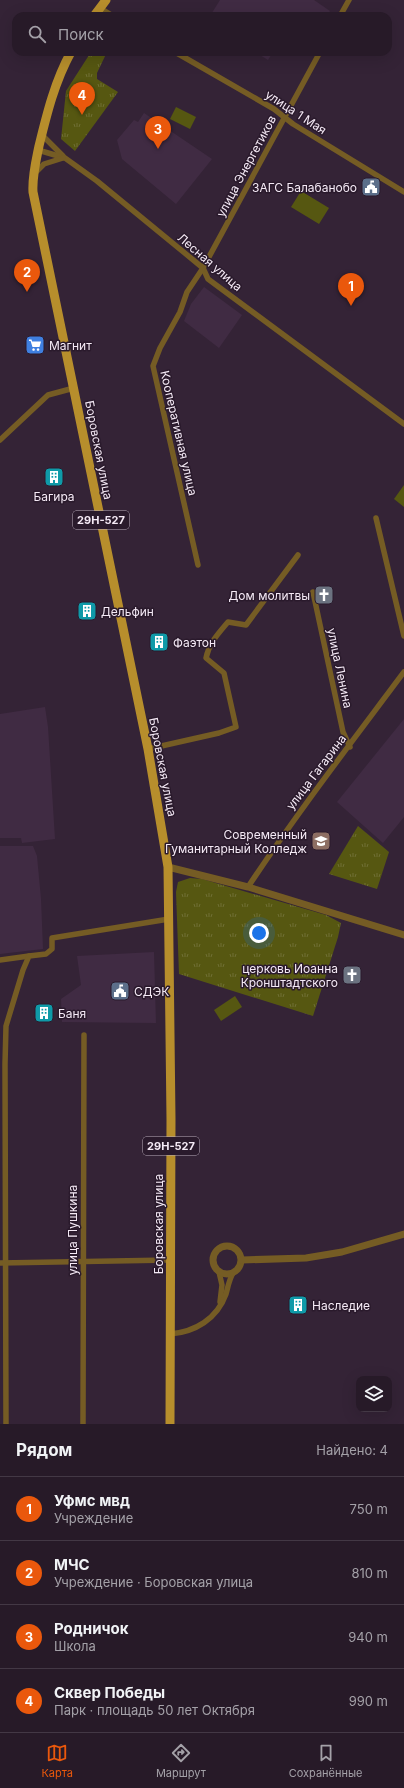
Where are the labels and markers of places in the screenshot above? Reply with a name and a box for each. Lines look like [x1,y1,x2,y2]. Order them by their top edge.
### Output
pin: 4 [69,82,95,115]
pin: 3 [145,116,171,149]
public building icon: ЗАГС Балабанобо [360,176,382,198]
place label: ЗАГС Балабанобо [252,180,357,195]
pin: 2 [14,259,40,292]
pin: 1 [338,273,364,306]
supermarket icon: Магнит [24,334,46,356]
place label: Магнит [49,338,92,353]
building icon: Багира [43,466,65,488]
place label: Багира [33,489,75,504]
church icon: Дом молитвы [313,584,335,606]
place label: Дом молитвы [229,588,310,603]
building icon: Дельфин [76,600,98,622]
place label: Дельфин [101,604,154,619]
building icon: Фаэтон [148,631,170,653]
place label: Фаэтон [173,635,216,650]
place label: Современный Гуманитарный Колледж [165,827,307,856]
school or university icon: Современный Гуманитарный Колледж [310,830,332,852]
place label: церковь Иоанна Кронштадтского [241,961,338,990]
church icon: церковь Иоанна Кронштадтского [341,964,363,986]
public building icon: СДЭК [109,980,131,1002]
place label: СДЭК [134,984,169,999]
building icon: Баня [33,1002,55,1024]
place label: Баня [58,1006,86,1021]
building icon: Наследие [287,1294,309,1316]
place label: Наследие [312,1298,370,1313]

